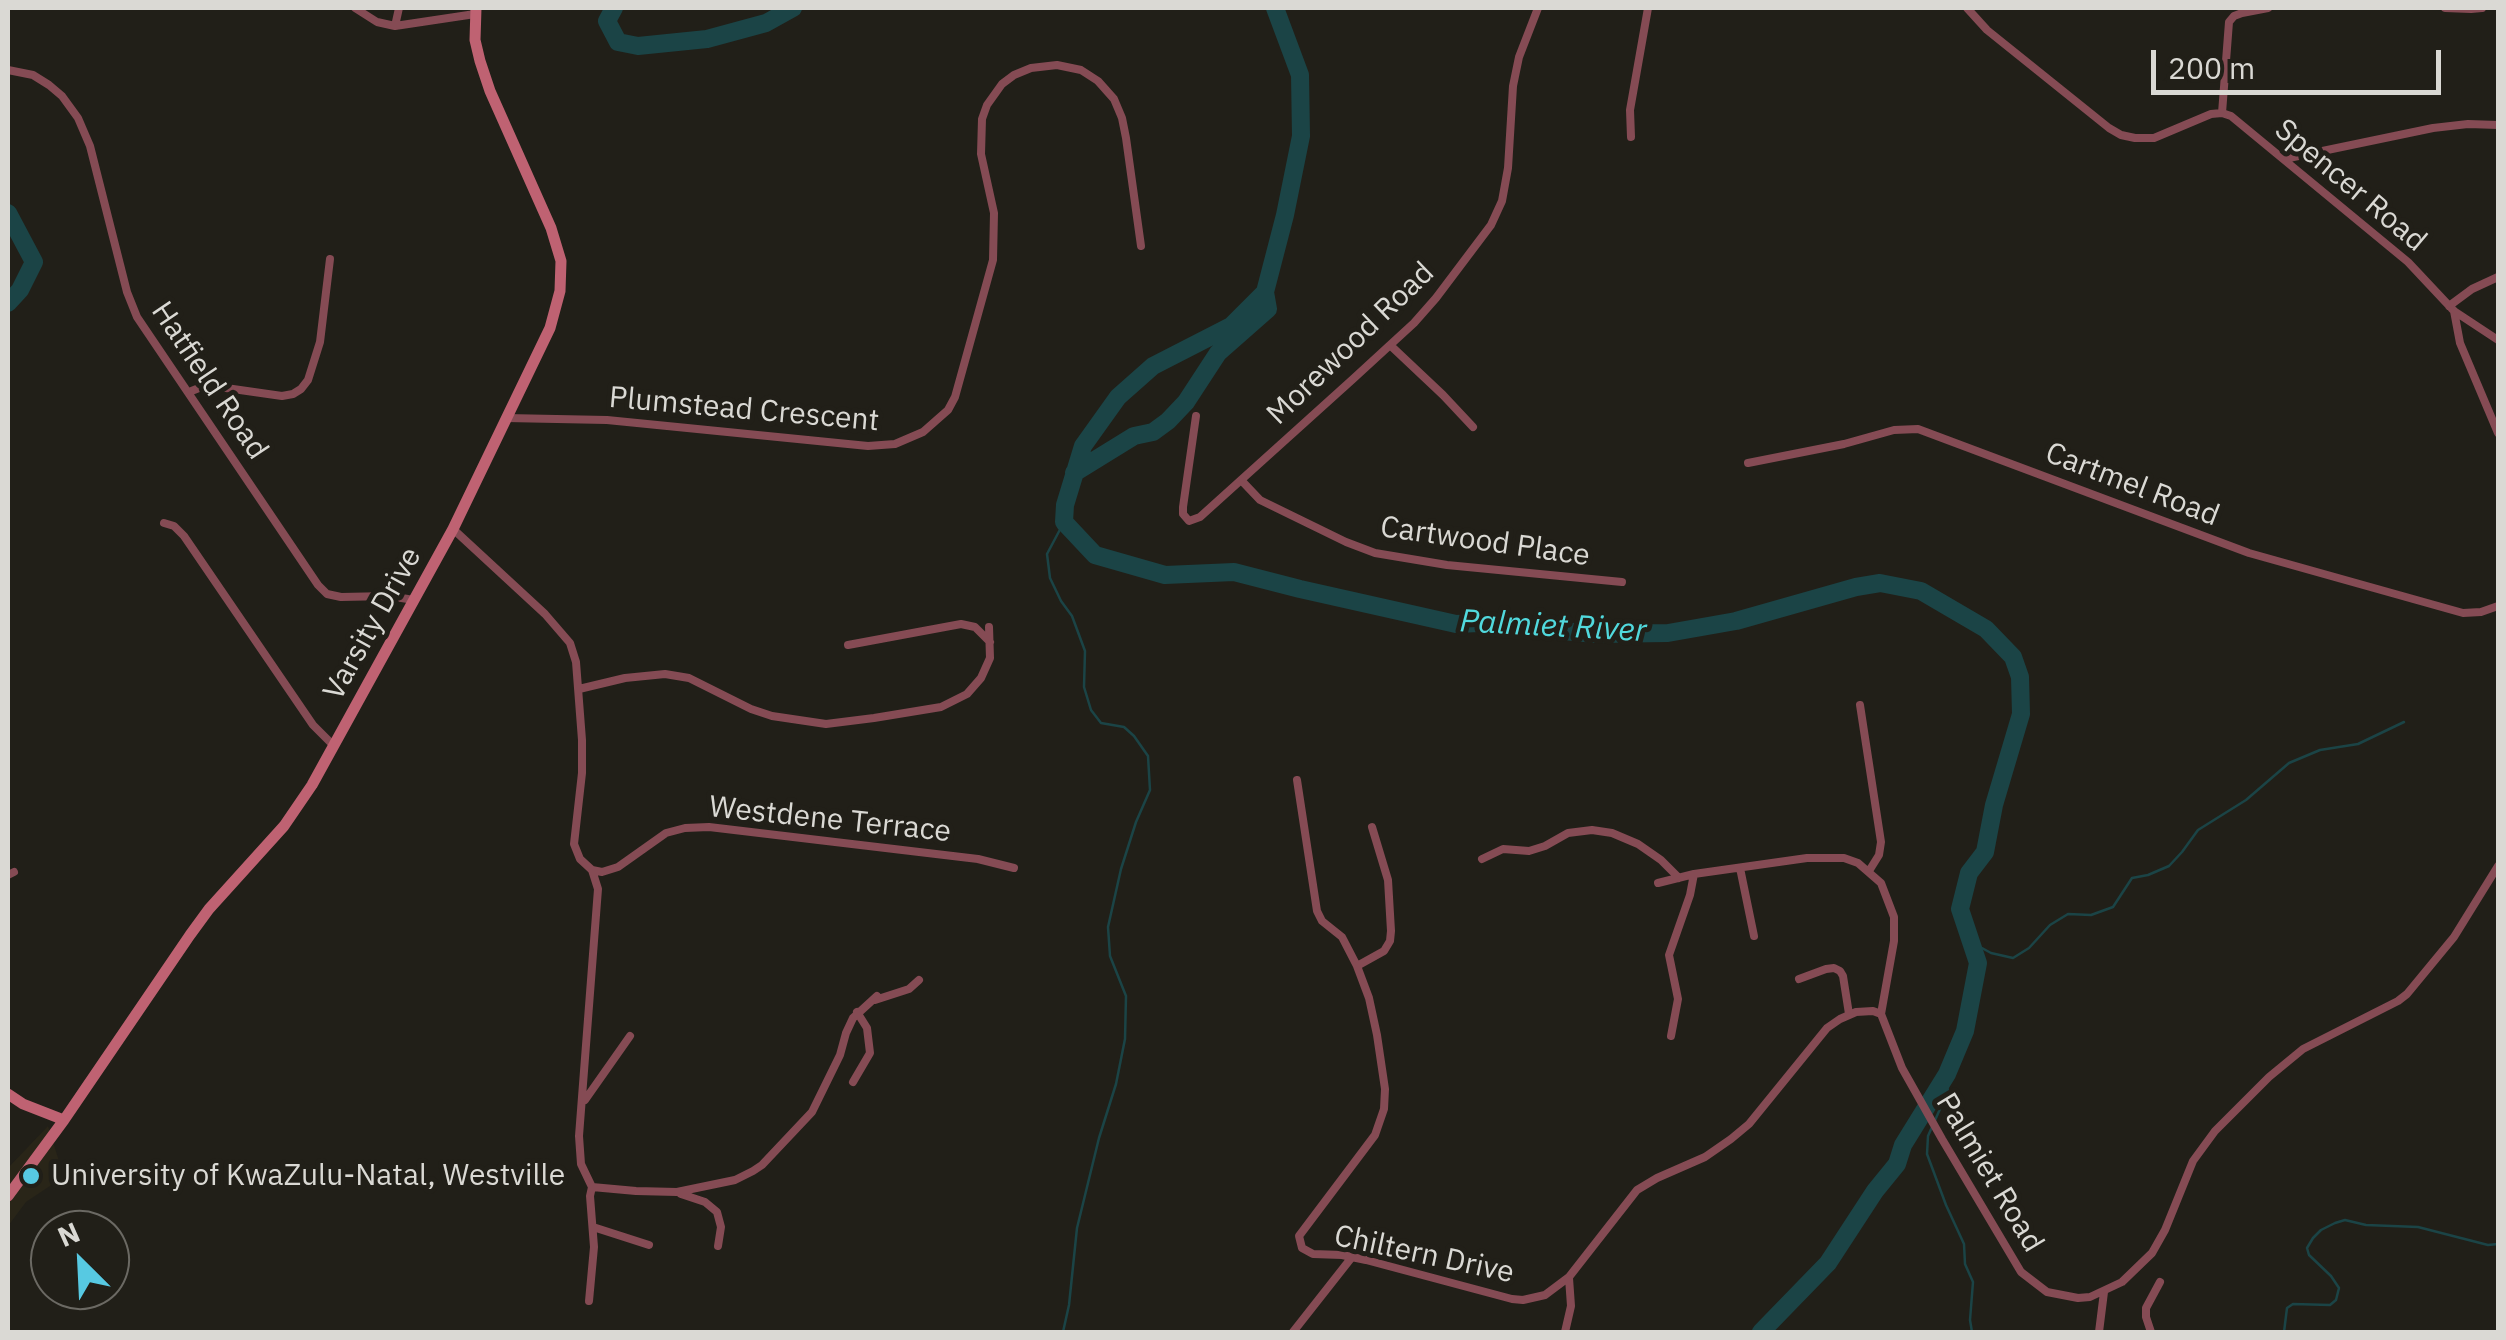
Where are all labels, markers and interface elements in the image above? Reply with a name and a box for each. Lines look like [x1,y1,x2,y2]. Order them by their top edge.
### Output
scale bar [2156,30,2446,92]
text: 200 m [2168,48,2255,87]
street label: Spencer Road [2267,112,2433,260]
street label: Morewood Road [1260,255,1442,433]
street label: Hatfield Road [143,295,275,467]
street label: Plumstead Crescent [608,380,880,440]
street label: Cartmel Road [2040,435,2224,535]
street label: Cartwood Place [1378,509,1592,575]
street label: Varsity Drive [316,541,430,707]
water label: Palmiet River [1459,603,1647,651]
street label: Westdene Terrace [707,789,953,851]
street label: Palmiet Road [1928,1087,2050,1259]
place label: University of KwaZulu-Natal, Westville [51,1158,565,1194]
marker: University of KwaZulu-Natal, Westville [20,1165,42,1187]
north arrow [30,1210,130,1310]
text: N [52,1213,85,1255]
street label: Chiltern Drive [1331,1218,1517,1292]

